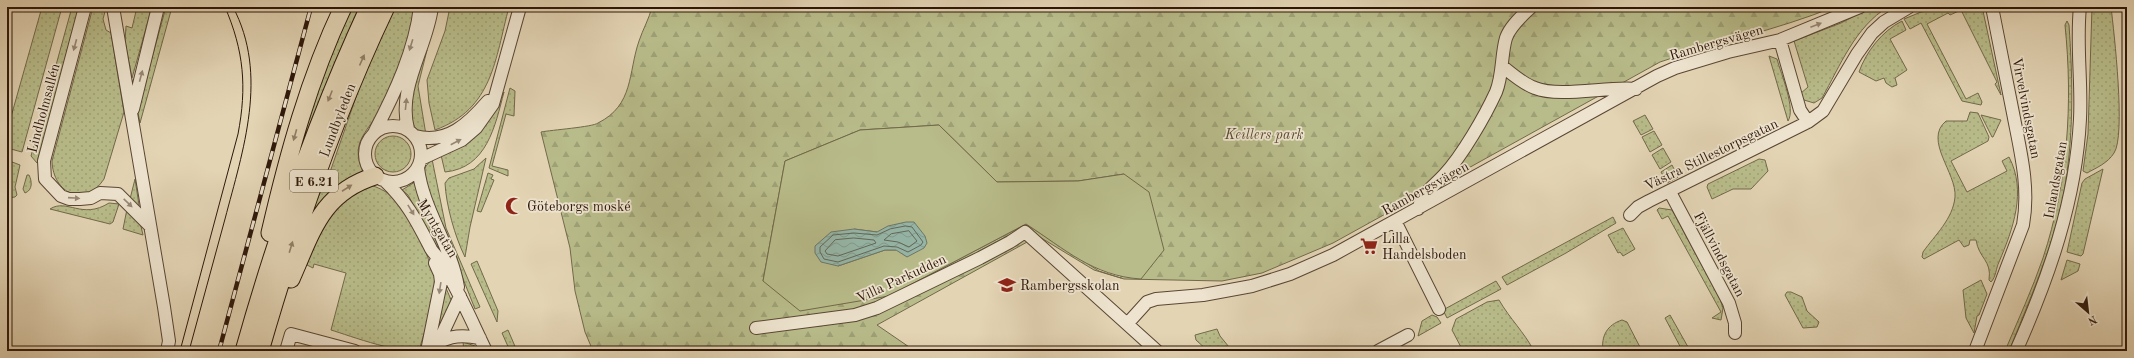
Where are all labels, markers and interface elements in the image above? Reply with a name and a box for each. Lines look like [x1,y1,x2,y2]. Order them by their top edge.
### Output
one-way arrow [1811,22,1823,28]
street label: Rambergsvägen [1668,23,1765,63]
one-way arrow [72,39,78,51]
one-way arrow [408,39,414,51]
one-way arrow [359,54,365,65]
street label: Virvelvindsgatan [2009,56,2043,160]
street label: Lindholmsallén [25,62,63,155]
one-way arrow [139,70,145,82]
street label: Lundbyleden [317,81,359,159]
one-way arrow [327,91,333,103]
one-way arrow [403,98,410,110]
street label: Västra Stillestorpsgatan [1642,116,1781,193]
park label: Keillers park [1224,128,1303,143]
one-way arrow [292,129,298,141]
one-way arrow [451,139,462,146]
street label: Inlandsgatan [2042,140,2070,220]
street label: Rambergsvägen [1380,159,1472,218]
road number: E 6.21 [290,170,338,192]
one-way arrow [341,185,353,192]
one-way arrow [67,195,80,202]
mosque icon: Göteborgs moské [504,196,524,216]
street label: Myntgatan [414,197,460,261]
one-way arrow [123,198,133,208]
place label: Göteborgs moské [527,200,631,214]
one-way arrow [407,204,414,216]
street label: Fjällvindsgatan [1691,210,1748,300]
place label: Lilla Handelsboden [1382,232,1467,262]
supermarket icon: Lilla Handelsboden [1359,236,1379,256]
one-way arrow [288,240,294,252]
street label: Villa Parkudden [854,252,949,306]
school or university icon: Rambergsskolan [997,275,1017,295]
place label: Rambergsskolan [1020,279,1120,293]
one-way arrow [437,282,443,294]
north arrow [2068,292,2108,332]
text: N [2085,313,2098,327]

